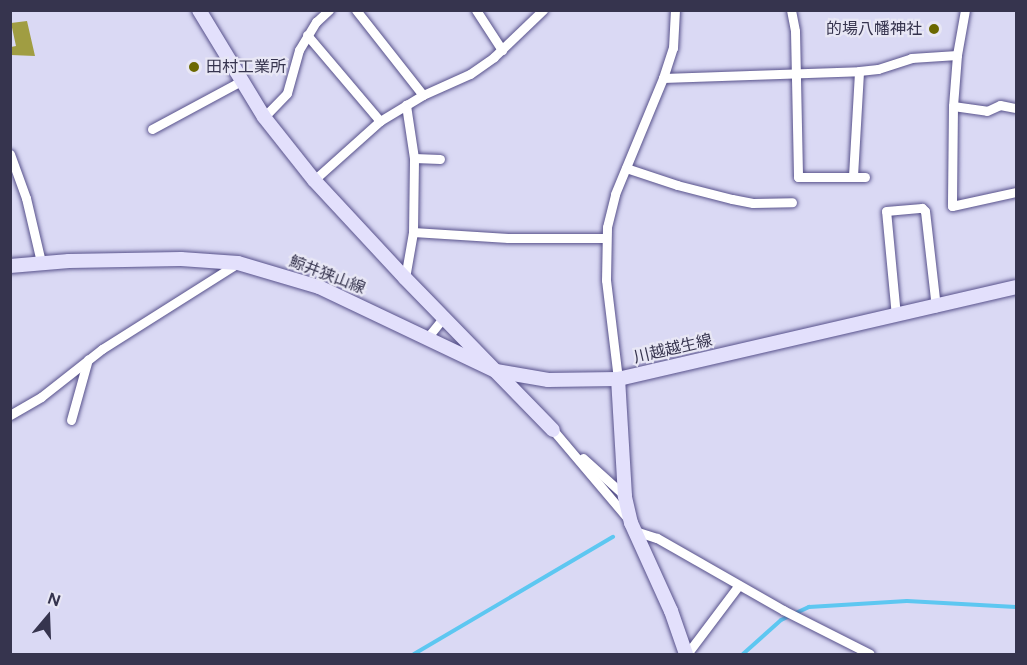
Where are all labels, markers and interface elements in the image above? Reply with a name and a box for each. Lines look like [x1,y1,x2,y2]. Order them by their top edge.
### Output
place label: 的場八幡神社 [826,19,922,39]
marker: 的場八幡神社 [927,22,941,36]
place label: 田村工業所 [206,57,286,77]
marker: 田村工業所 [187,60,201,74]
street label: 鯨井狭山線 [286,252,368,298]
street label: 川越越生線 [632,331,714,367]
north arrow [18,587,78,647]
text: N [45,589,63,611]

